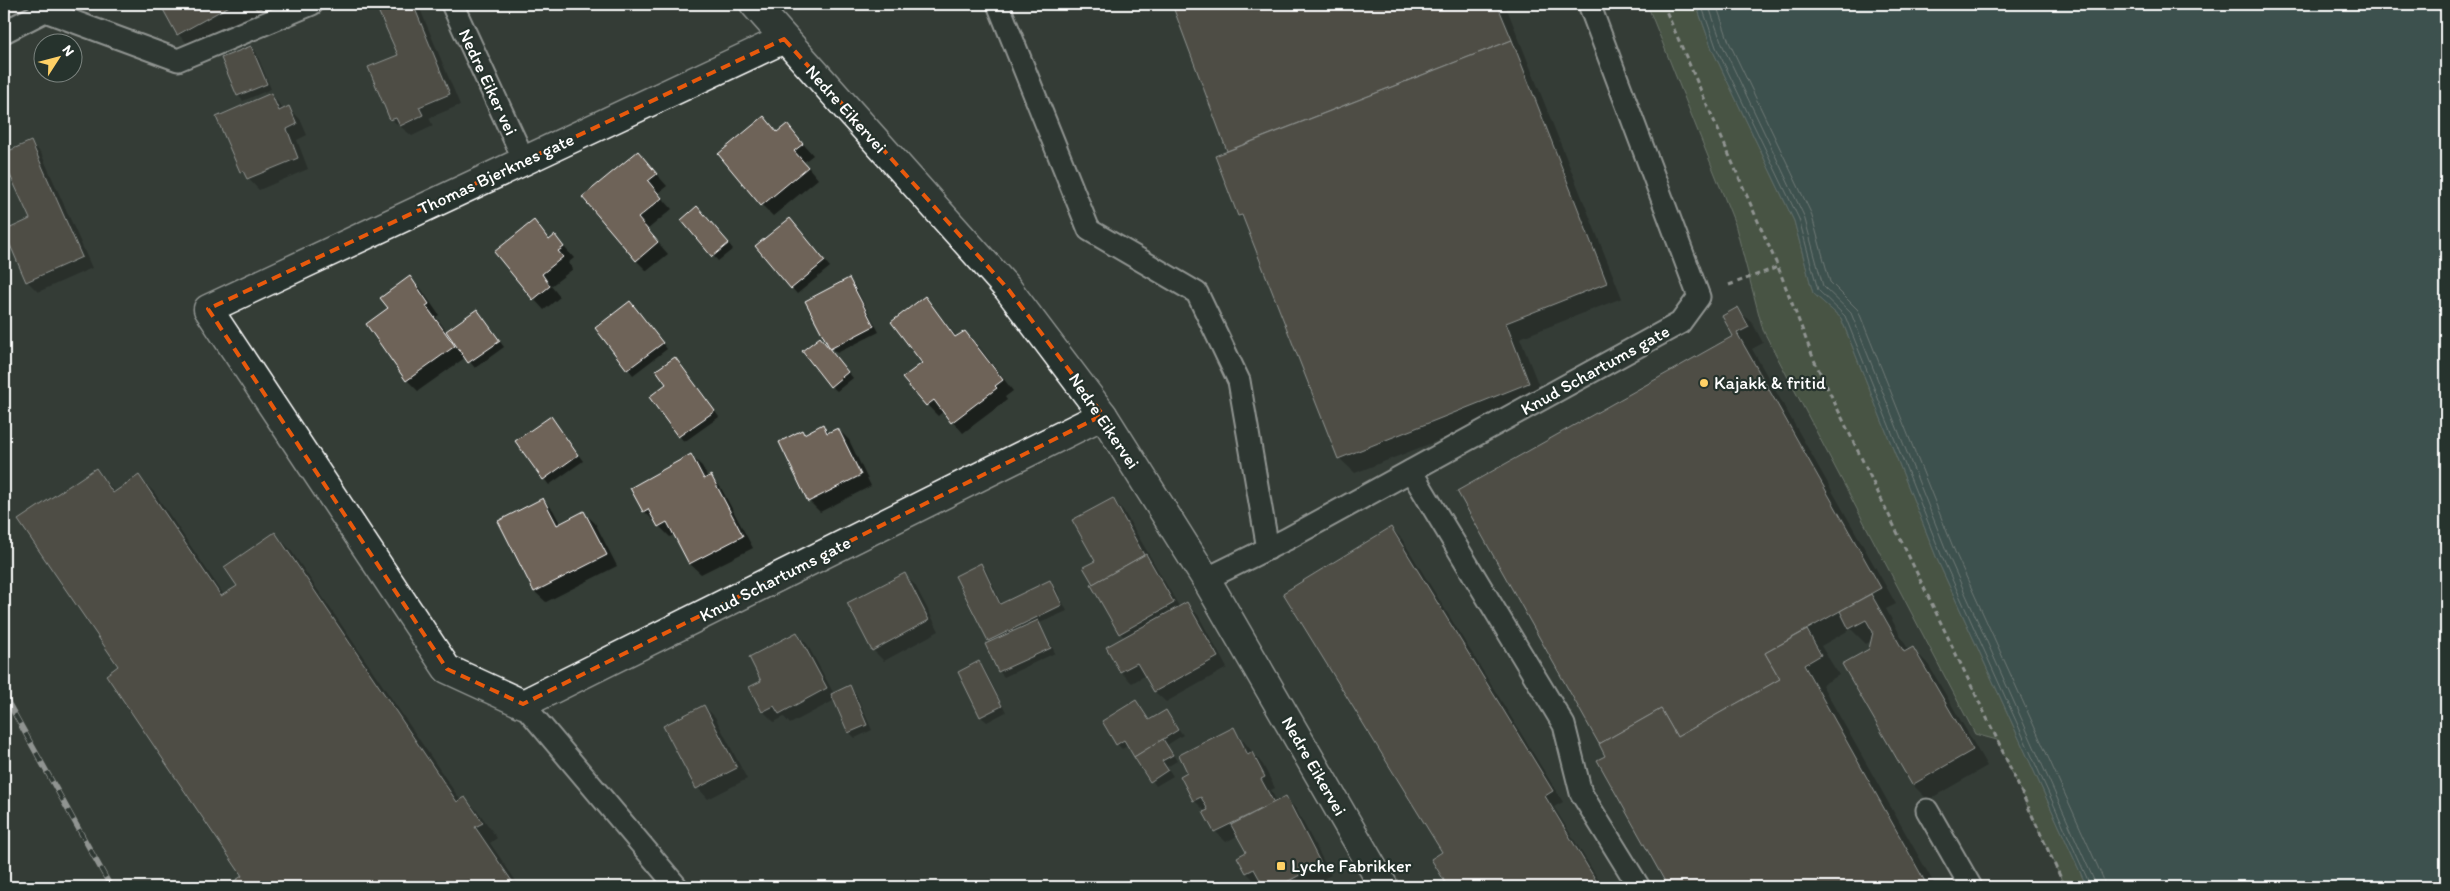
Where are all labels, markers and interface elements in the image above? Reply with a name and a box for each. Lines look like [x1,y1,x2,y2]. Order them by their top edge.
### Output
street label: Nedre Eiker vei [454,25,522,139]
north arrow [32,32,82,82]
text: N [58,42,78,59]
street label: Nedre Eikervei [801,60,891,158]
street label: Thomas Bjerknes gate [414,128,578,220]
street label: Knud Schartums gate [1517,320,1673,420]
street label: Nedre Eikervei [1064,369,1144,473]
place label: Kajakk & fritid [1714,372,1826,394]
marker: Kajakk & fritid [1698,377,1710,389]
street label: Knud Schartums gate [696,531,854,627]
street label: Nedre Eikervei [1277,712,1351,820]
place label: Lyche Fabrikker [1291,855,1412,877]
marker: Lyche Fabrikker [1275,860,1287,872]

